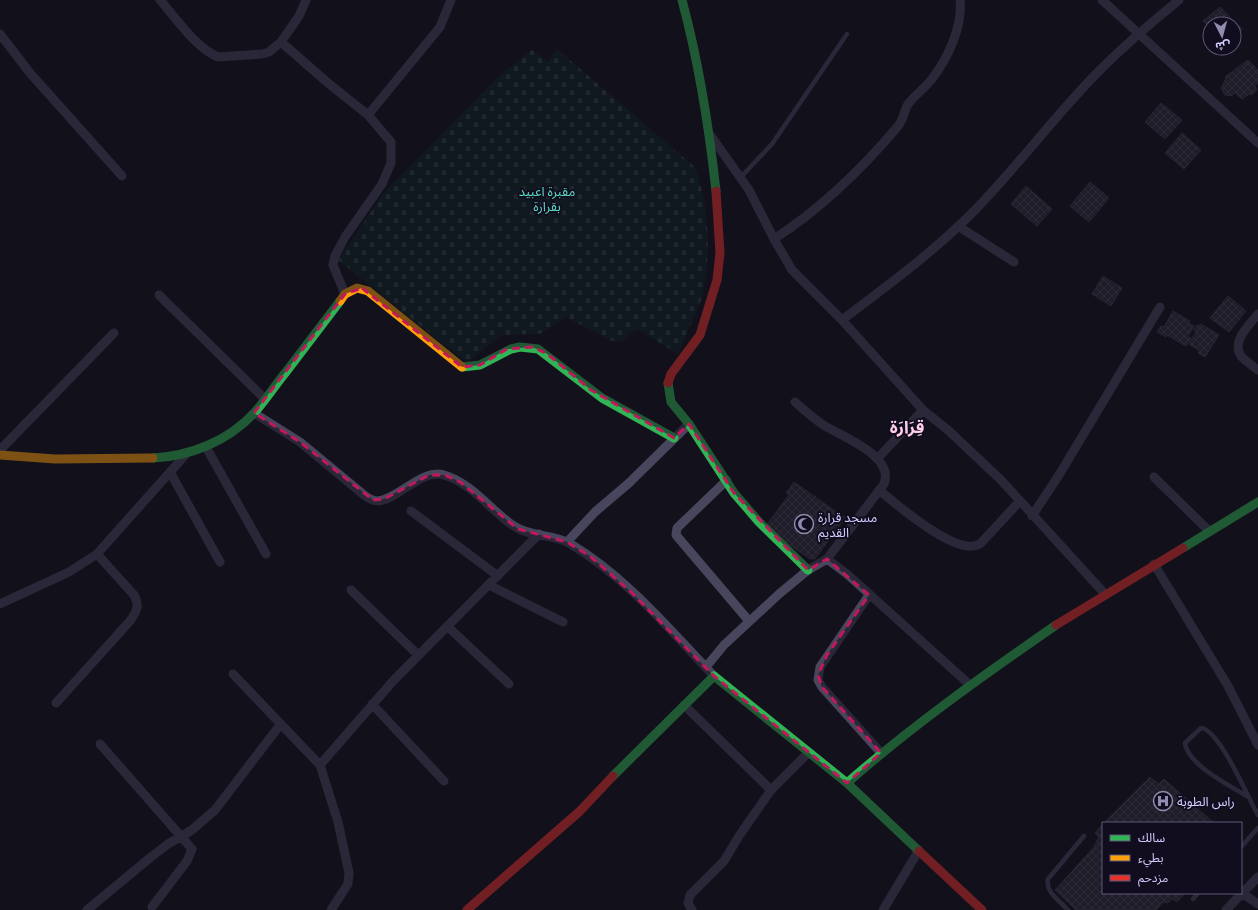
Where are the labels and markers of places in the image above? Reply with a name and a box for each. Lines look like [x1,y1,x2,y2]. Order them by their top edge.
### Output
place label: مسجد قرارة القديم [818,510,877,543]
mosque icon: مسجد قرارة القديم [793,513,815,535]
hospital icon: راس الطوبة [1152,790,1174,812]
place label: راس الطوبة [1177,794,1235,810]

